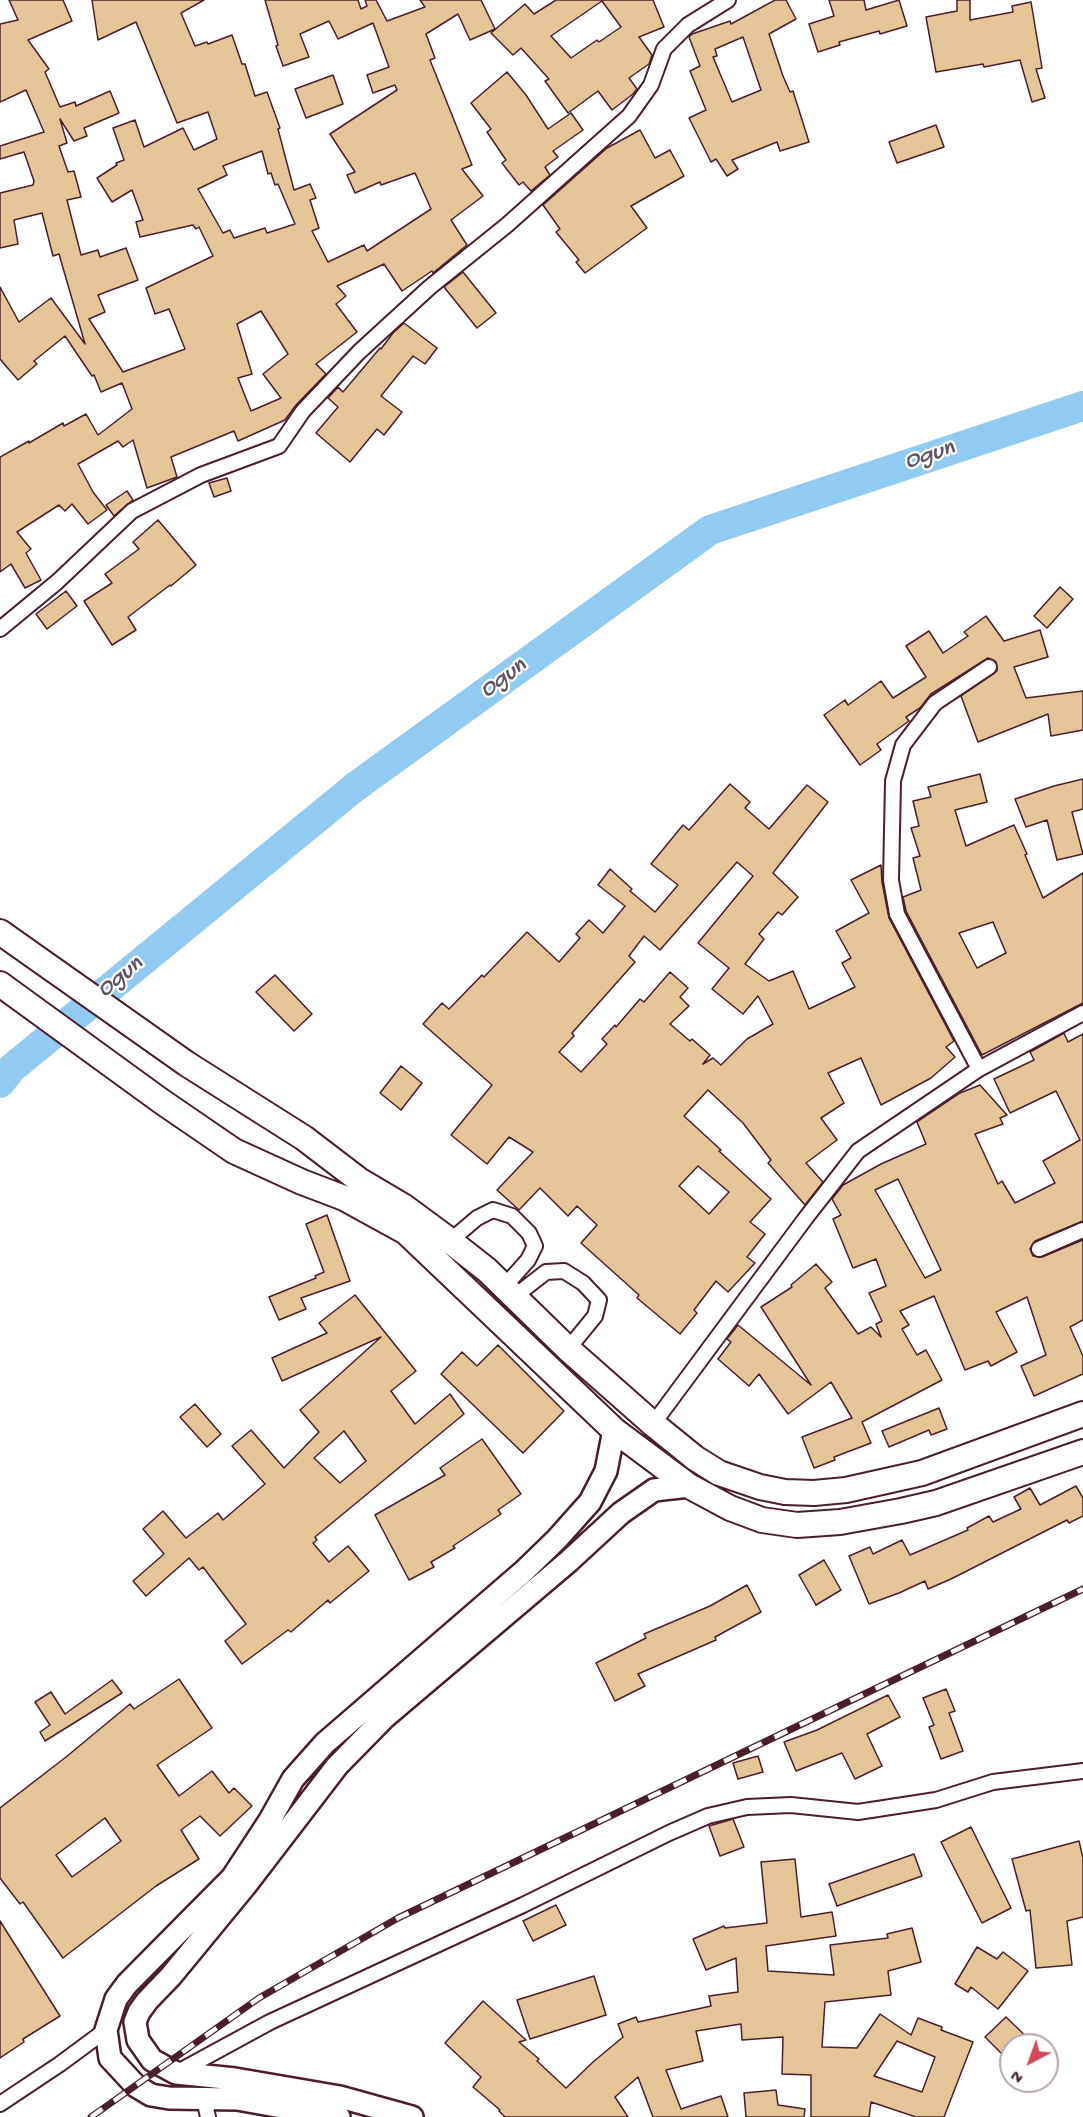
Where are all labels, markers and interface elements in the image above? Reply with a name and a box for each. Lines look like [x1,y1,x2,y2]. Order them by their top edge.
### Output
water label: Ogun [901,434,959,478]
water label: Ogun [475,652,533,706]
water label: Ogun [92,951,150,1005]
north arrow [999,2033,1059,2093]
text: N [1008,2065,1028,2086]

